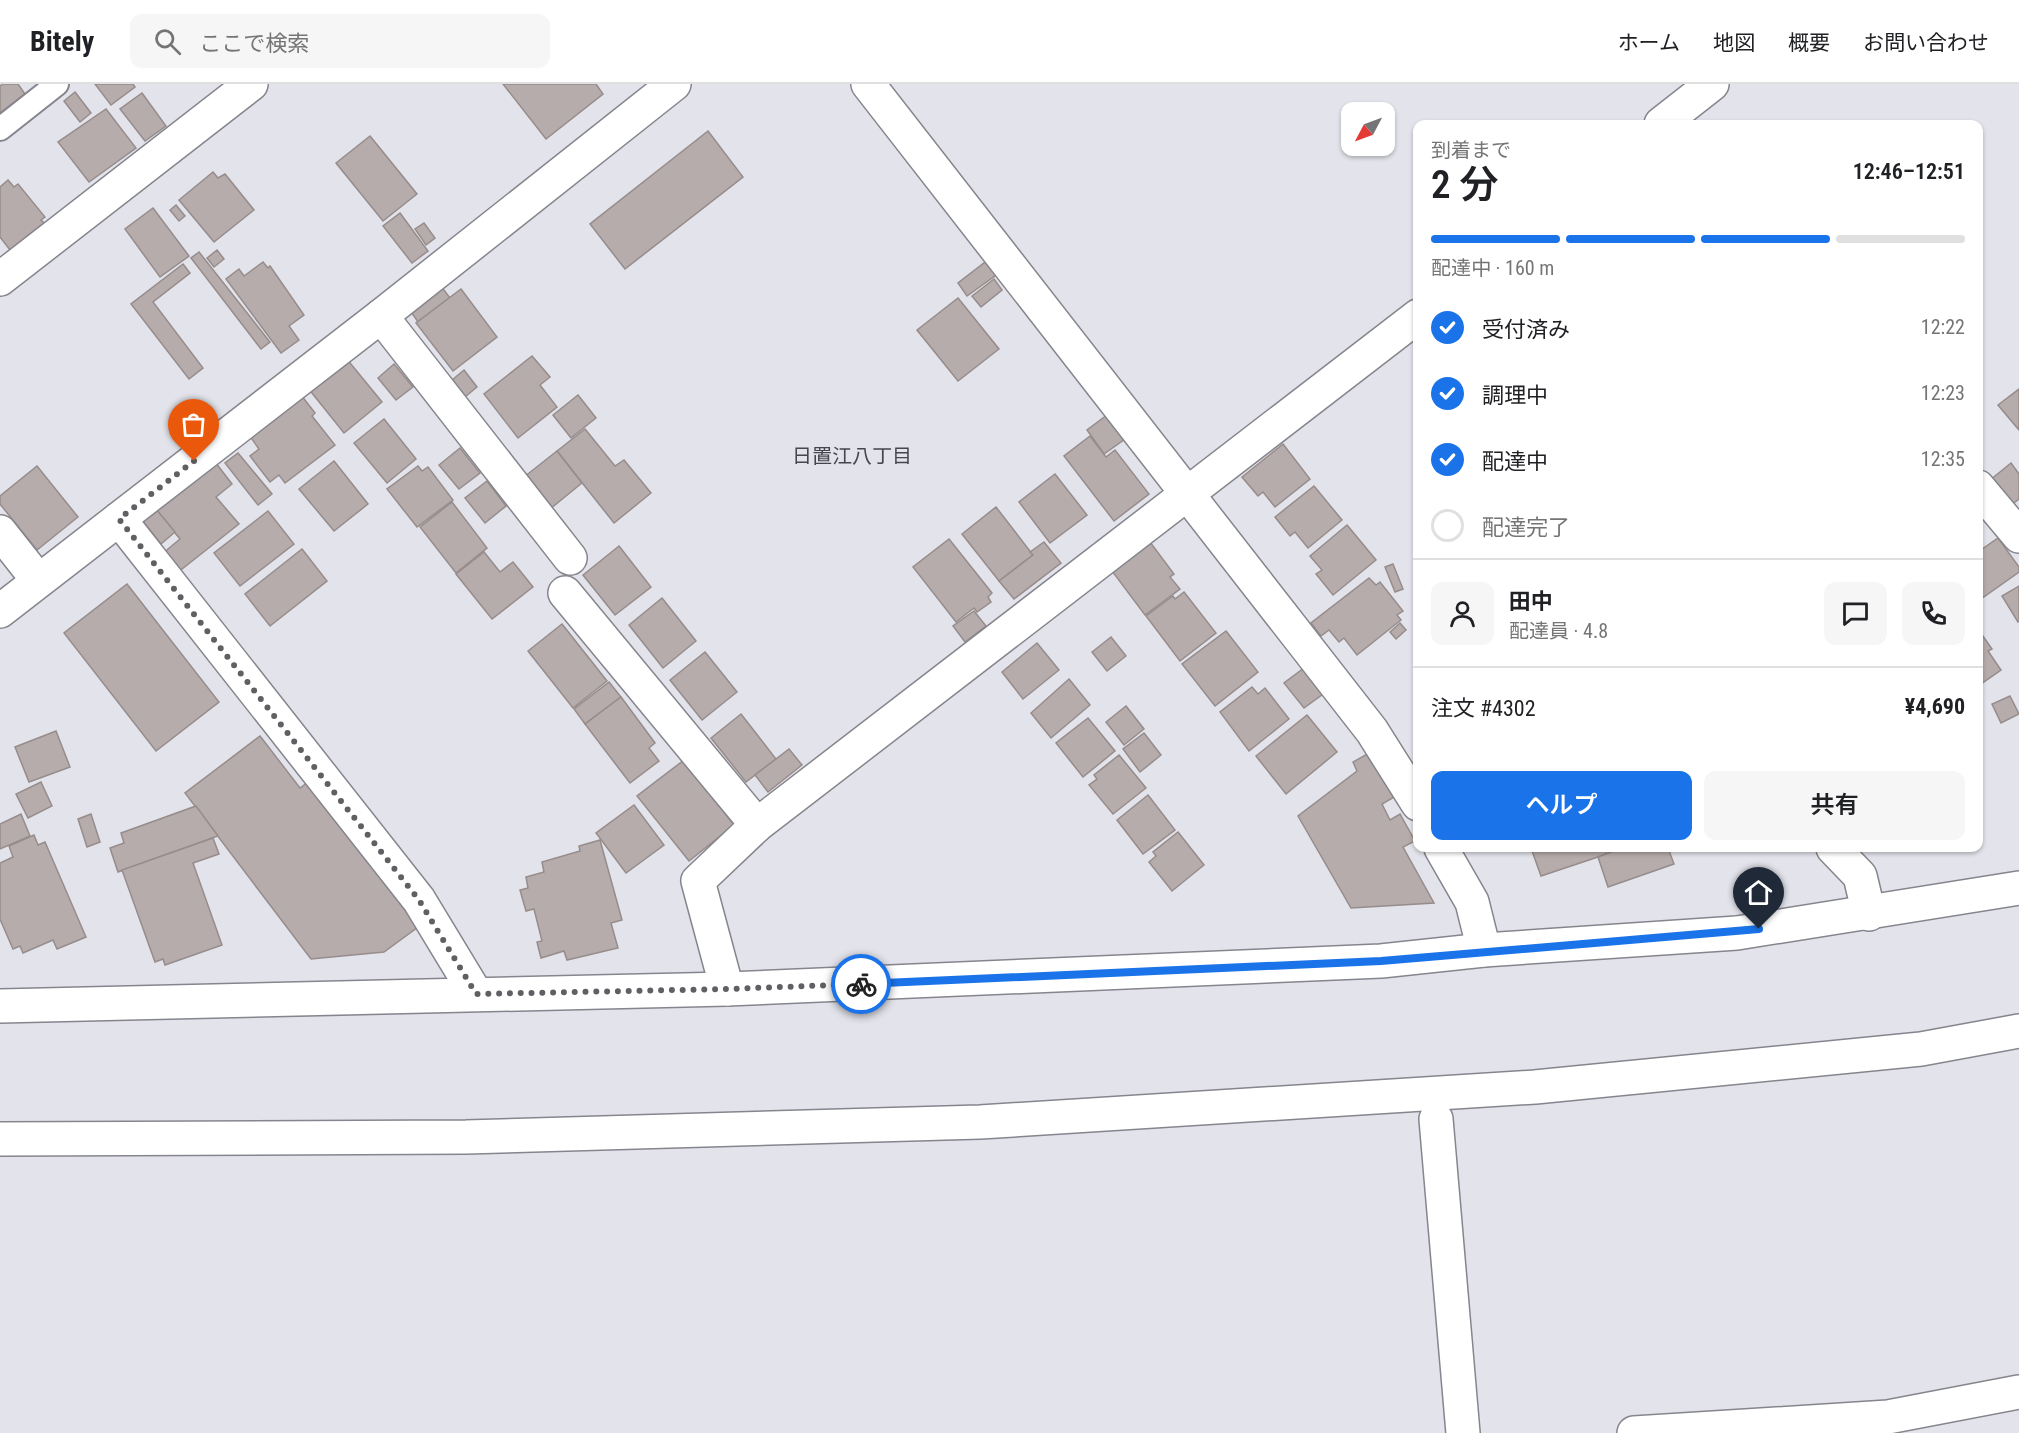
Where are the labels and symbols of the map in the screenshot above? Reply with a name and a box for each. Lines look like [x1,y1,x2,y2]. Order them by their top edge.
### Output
north arrow [1341,102,1395,156]
pin [168,399,219,461]
district label: 日置江八丁目 [792,444,912,468]
pin [1733,867,1784,929]
courier [831,954,891,1014]

